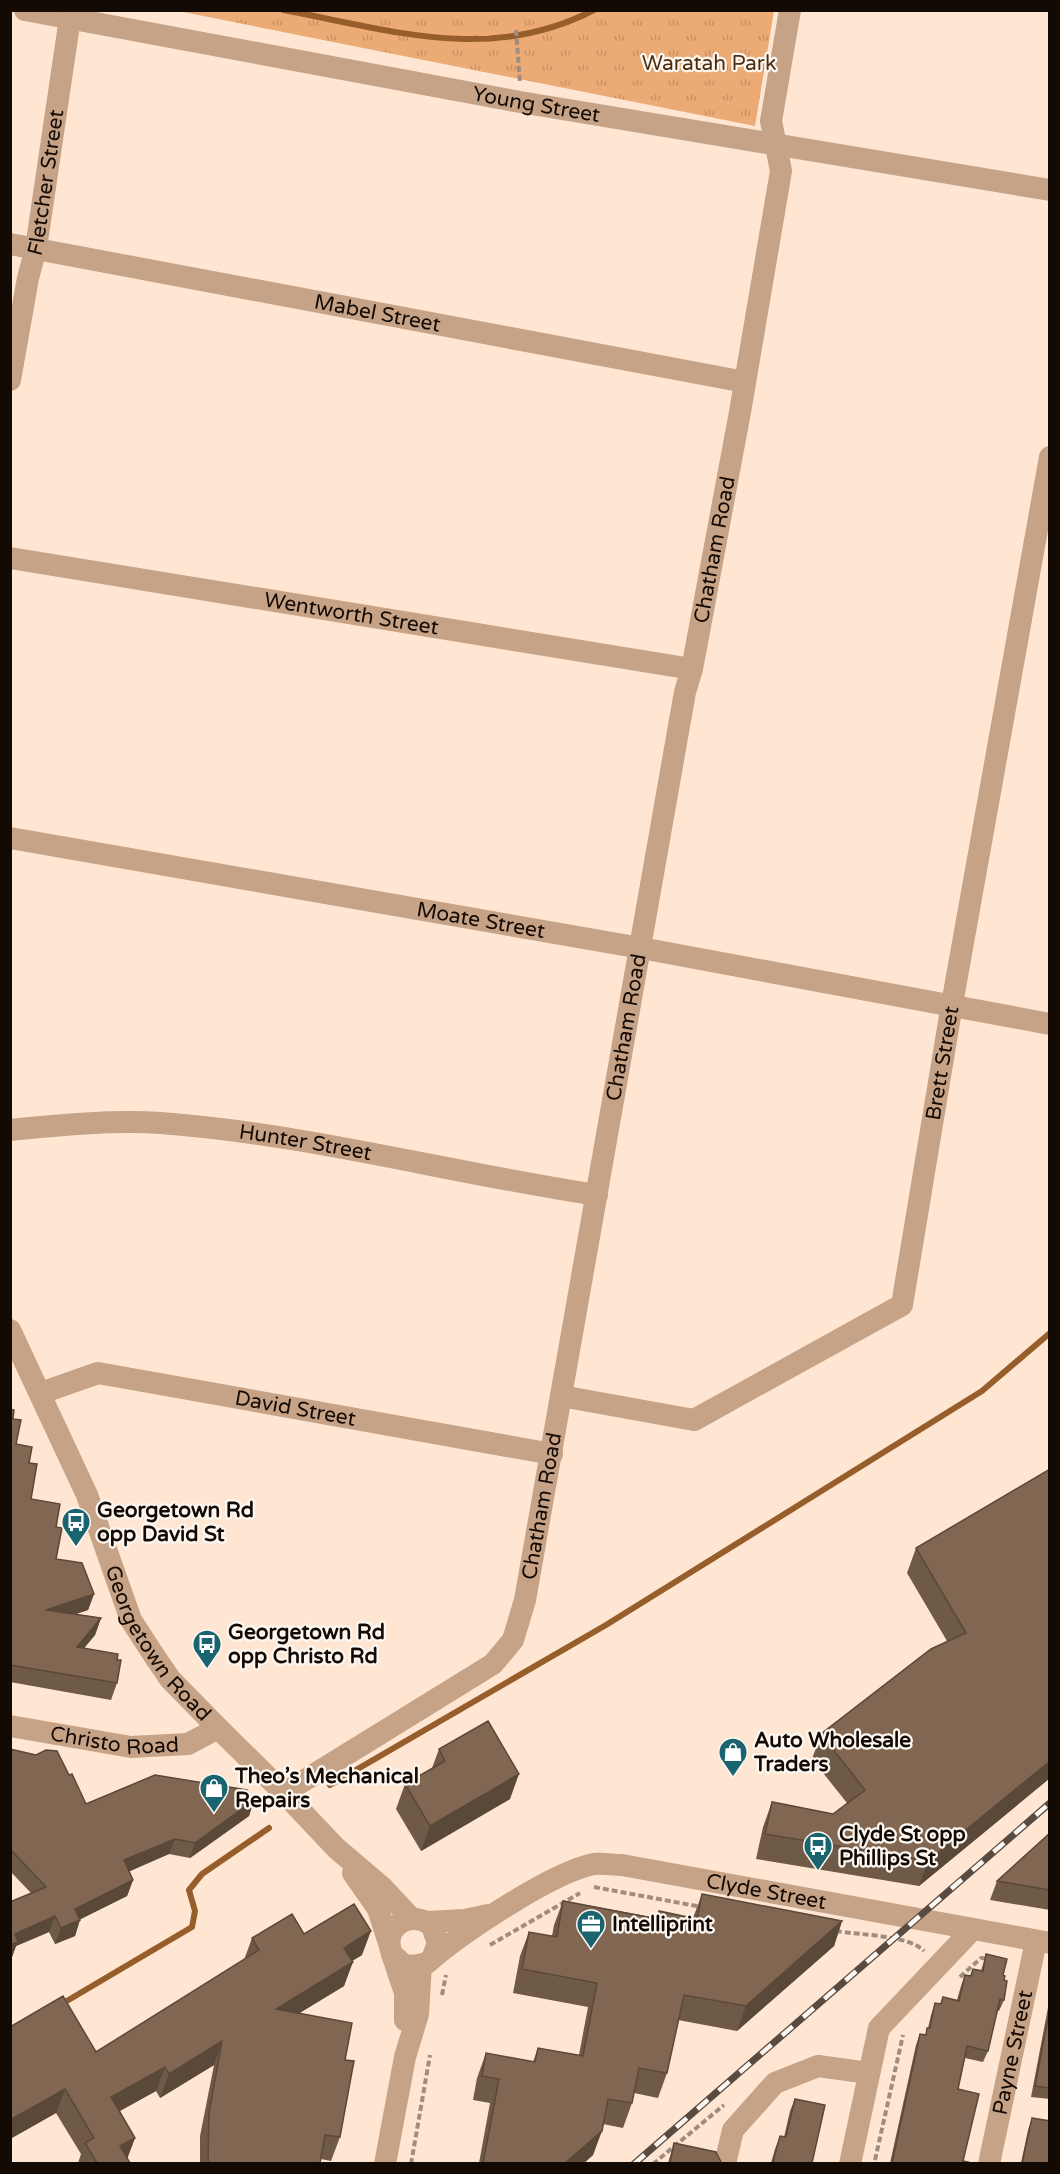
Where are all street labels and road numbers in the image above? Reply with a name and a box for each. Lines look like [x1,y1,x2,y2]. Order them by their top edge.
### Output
street label: Young Street [470,81,602,128]
street label: Fletcher Street [23,108,69,258]
street label: Mabel Street [312,289,443,338]
street label: Chatham Road [689,474,741,625]
street label: Wentworth Street [262,588,440,641]
street label: Moate Street [415,897,547,944]
street label: Chatham Road [601,952,652,1103]
street label: Brett Street [921,1004,964,1122]
street label: Hunter Street [237,1119,374,1166]
street label: David Street [233,1386,358,1432]
street label: Chatham Road [517,1431,567,1582]
street label: Georgetown Road [100,1562,216,1726]
street label: Christo Road [48,1721,180,1760]
street label: Clyde Street [704,1869,828,1915]
street label: Payne Street [988,1988,1038,2117]

